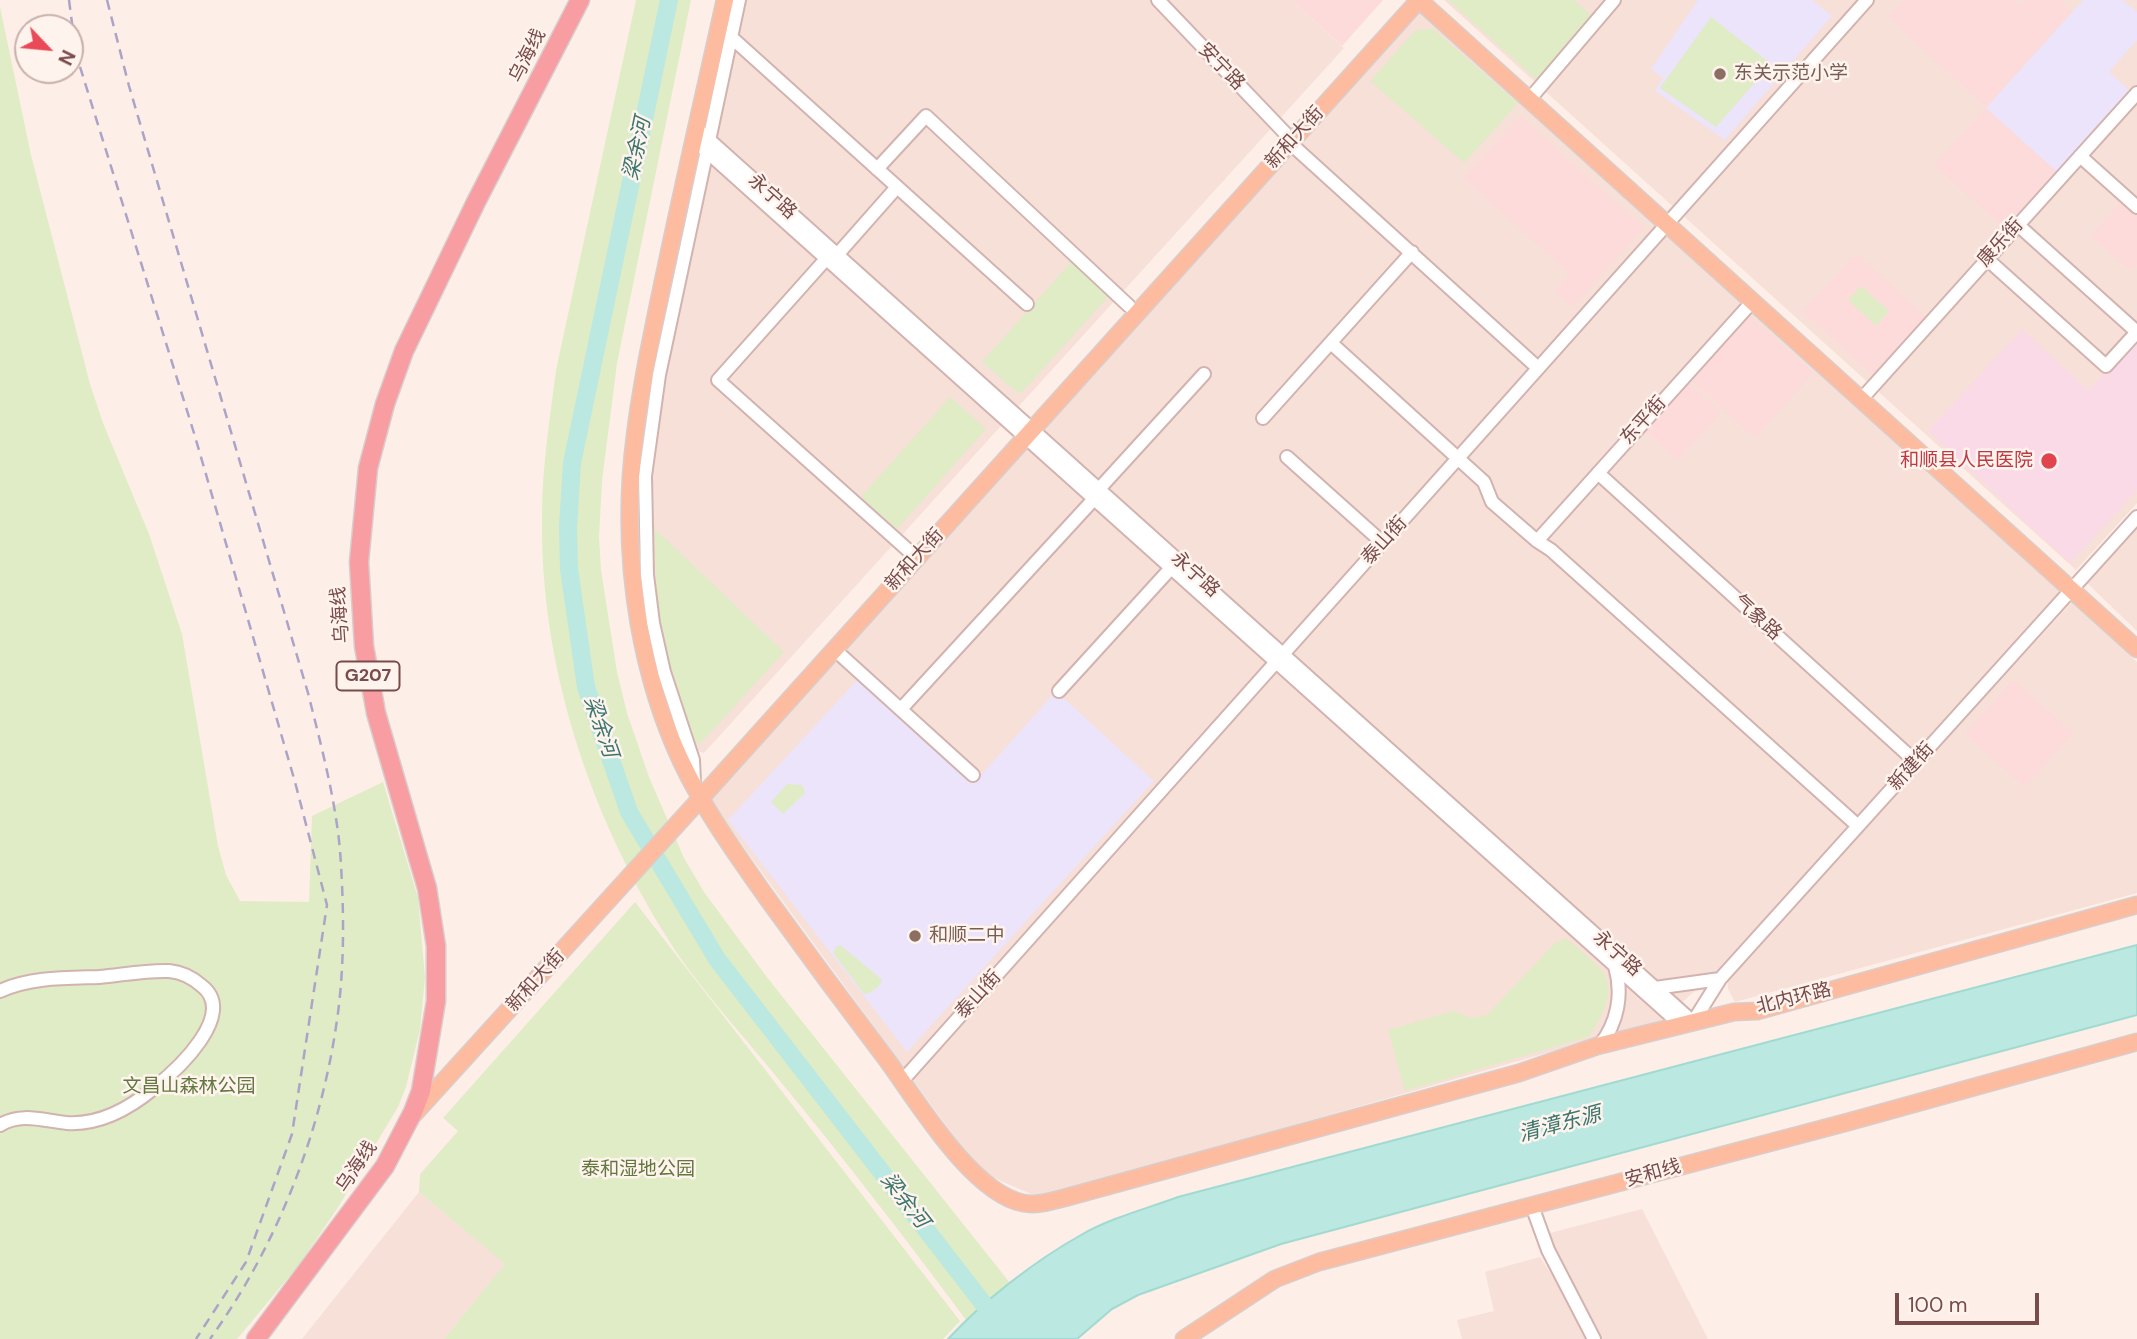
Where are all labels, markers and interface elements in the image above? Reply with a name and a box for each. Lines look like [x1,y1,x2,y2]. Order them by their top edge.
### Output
north arrow [14,14,84,84]
street label: 乌海线 [505,25,551,87]
street label: 安宁路 [1193,39,1249,95]
text: N [52,46,81,69]
place label: 东关示范小学 [1734,63,1848,85]
marker: 东关示范小学 [1712,66,1728,82]
street label: 新和大街 [1261,102,1329,174]
water label: 梁余河 [619,116,657,182]
street label: 永宁路 [743,169,801,225]
street label: 康乐街 [1973,214,2029,272]
street label: 东平街 [1616,392,1672,450]
place label: 和顺县人民医院 [1900,450,2033,472]
marker: 和顺县人民医院 [2039,451,2059,471]
street label: 泰山街 [1357,512,1413,570]
street label: 新和大街 [881,524,949,596]
street label: 永宁路 [1166,547,1224,603]
street label: 乌海线 [328,586,354,644]
street label: 气象路 [1728,590,1786,646]
road number: G207 [336,662,400,690]
water label: 梁余河 [578,693,622,761]
street label: 新建街 [1884,738,1940,796]
place label: 和顺二中 [929,925,1005,947]
street label: 永宁路 [1588,926,1646,982]
marker: 和顺二中 [907,928,923,944]
street label: 新和大街 [502,945,570,1017]
street label: 泰山街 [951,966,1007,1024]
street label: 北内环路 [1754,979,1834,1019]
park label: 文昌山森林公园 [123,1076,255,1098]
water label: 清漳东源 [1516,1102,1604,1148]
street label: 乌海线 [332,1137,382,1197]
street label: 安和线 [1623,1156,1683,1192]
park label: 泰和湿地公园 [581,1159,695,1181]
water label: 梁余河 [875,1168,933,1234]
scale bar [1899,1280,2042,1324]
text: 100 m [1908,1291,1968,1319]

